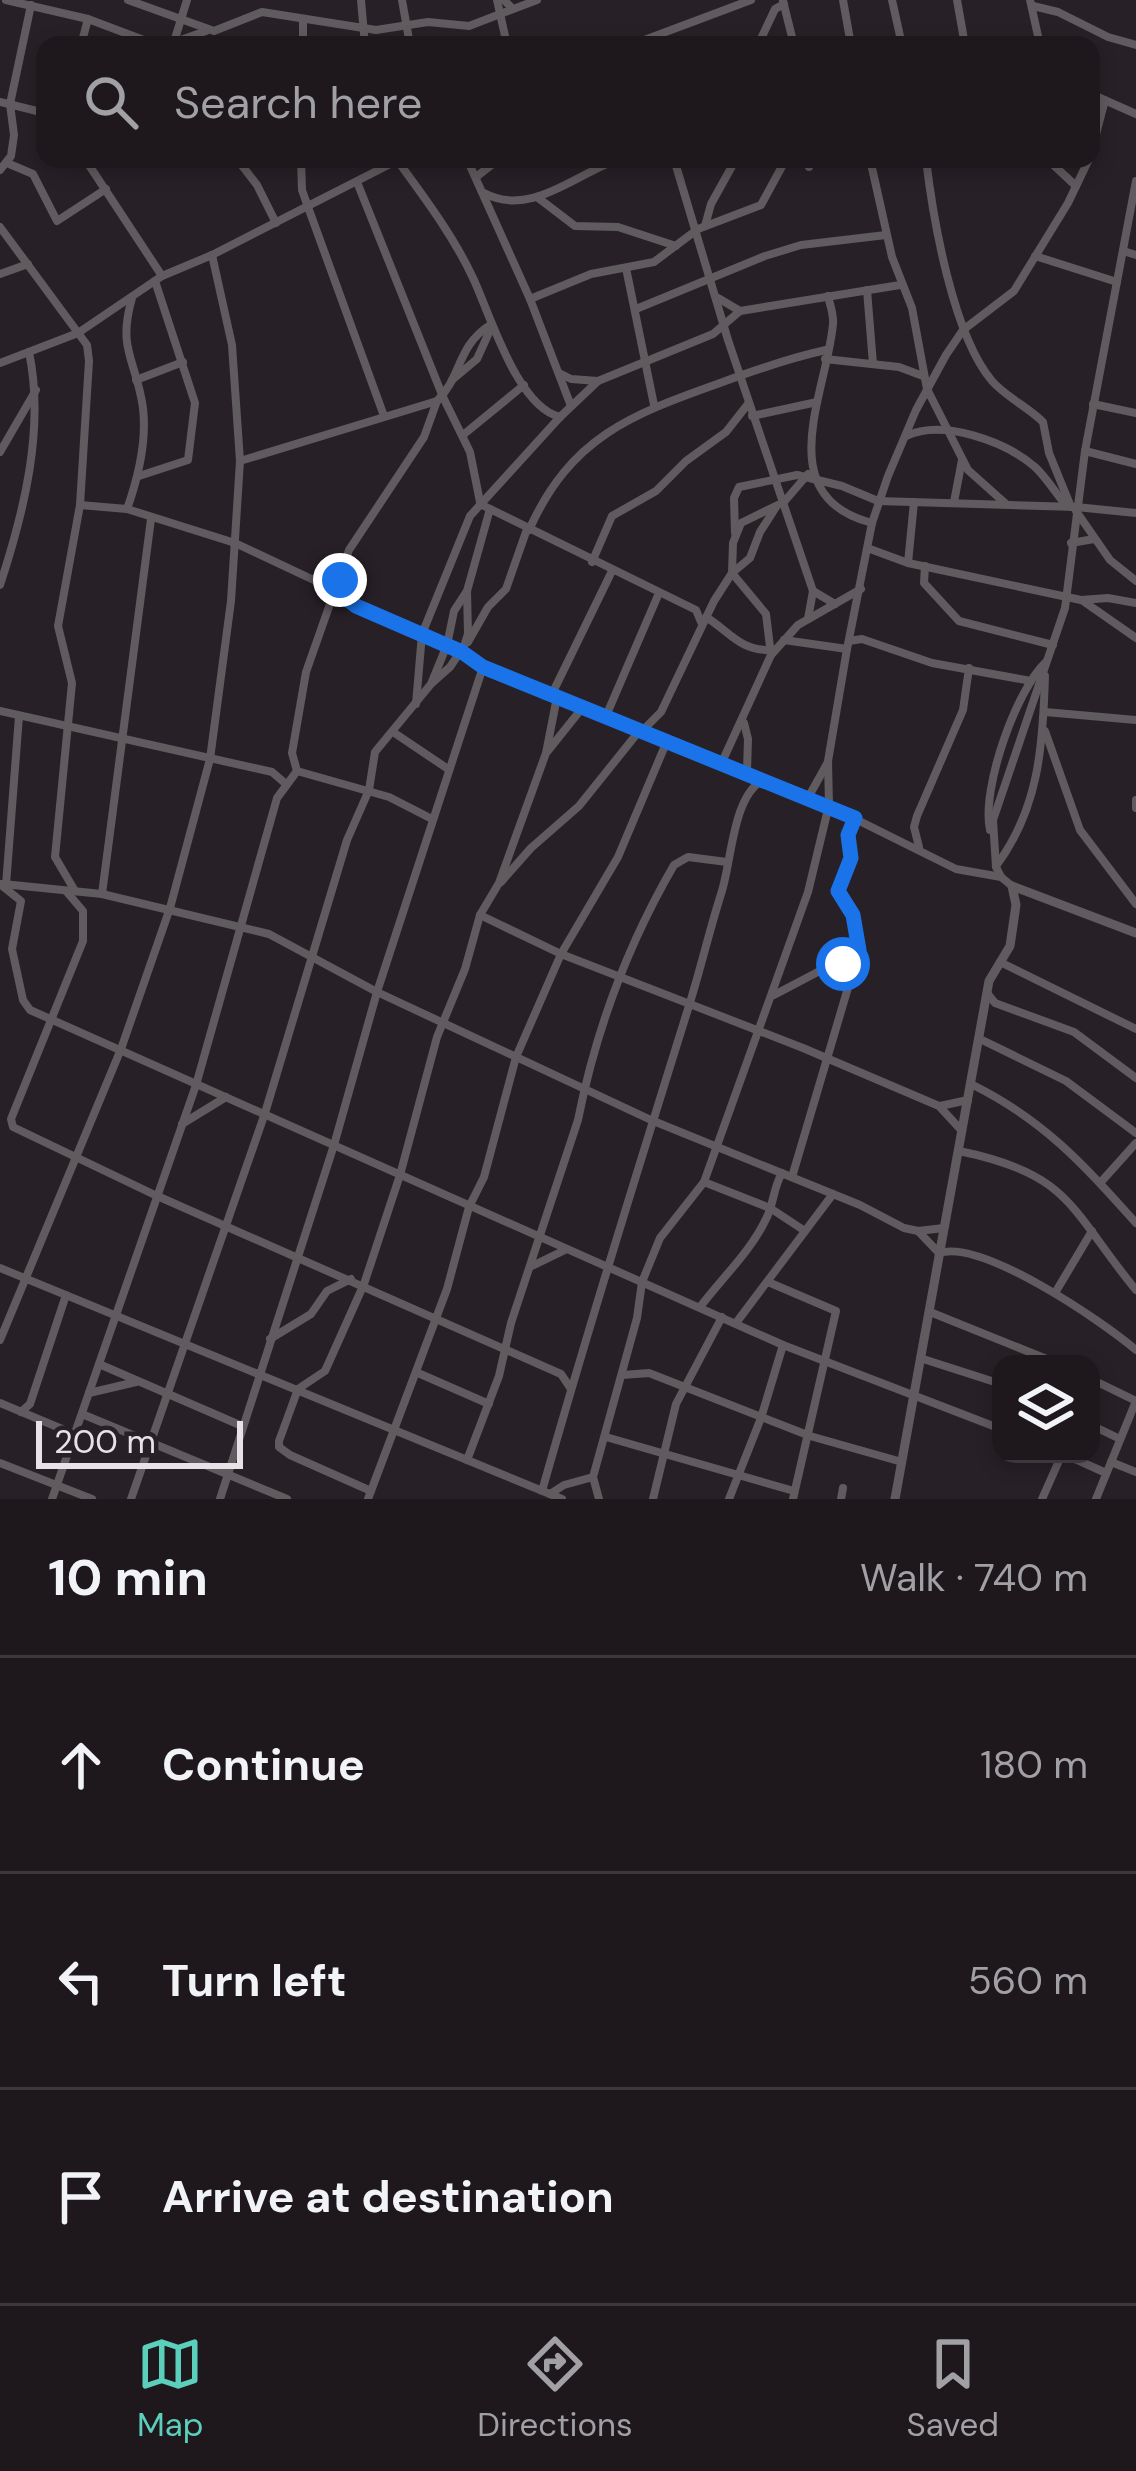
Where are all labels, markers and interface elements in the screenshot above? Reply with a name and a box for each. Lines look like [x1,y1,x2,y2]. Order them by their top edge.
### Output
search box [36,36,1100,168]
icon: search [78,69,144,135]
text: Search here [174,73,422,132]
route end [313,553,367,607]
route start [816,937,870,991]
map controls [992,1355,1100,1463]
button: layers [992,1355,1100,1463]
scale bar [36,1415,243,1468]
text: 200 m [54,1420,156,1463]
text: 10 min [48,1544,208,1611]
text: Walk · 740 m [860,1552,1088,1603]
icon: ahead [48,1732,114,1798]
text: Continue [162,1735,365,1794]
text: 180 m [980,1739,1088,1790]
icon: left [48,1948,114,2014]
text: Turn left [162,1951,346,2010]
text: 560 m [968,1955,1088,2006]
icon: arrive [48,2164,114,2230]
text: Arrive at destination [162,2167,614,2226]
tab: Map [137,2331,203,2446]
tab: Directions [477,2331,633,2446]
tab: Saved [907,2331,999,2446]

